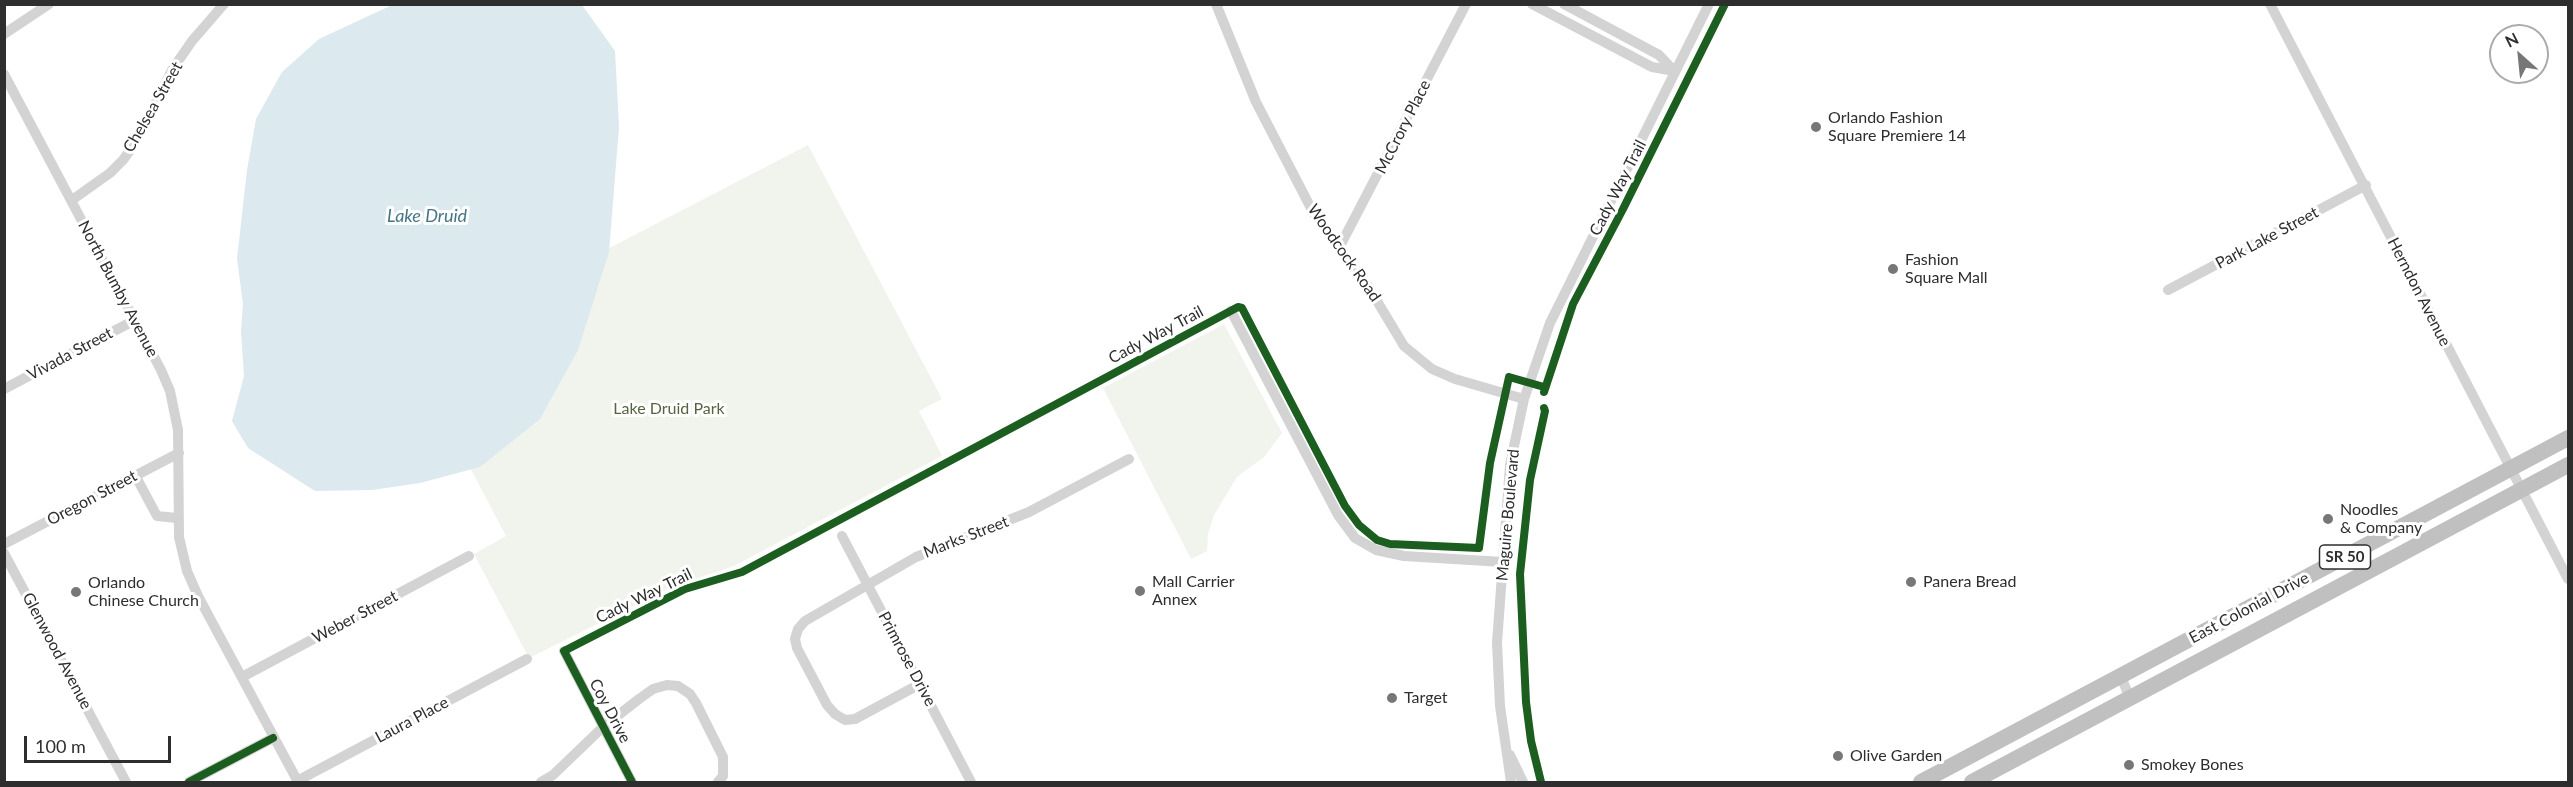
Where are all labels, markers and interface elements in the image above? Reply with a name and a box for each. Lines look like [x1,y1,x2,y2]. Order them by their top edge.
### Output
north arrow [2489,24,2549,84]
text: N [2502,28,2521,51]
street label: Chelsea Street [119,58,187,156]
street label: McCrory Place [1371,77,1435,177]
place label: Orlando Fashion Square Premiere 14 [1828,108,1966,146]
marker: Orlando Fashion Square Premiere 14 [1809,120,1823,134]
street label: Cady Way Trail [1586,137,1650,239]
street label: Woodcock Road [1303,201,1385,305]
street label: Park Lake Street [2212,203,2322,273]
water label: Lake Druid [387,205,467,227]
street label: North Bumby Avenue [74,217,162,361]
street label: Herndon Avenue [2383,235,2455,349]
place label: Fashion Square Mall [1905,250,1988,288]
marker: Fashion Square Mall [1886,262,1900,276]
street label: Cady Way Trail [1105,302,1207,368]
street label: Vivada Street [24,323,116,385]
park label: Lake Druid Park [613,399,725,419]
street label: Maguire Boulevard [1493,448,1523,582]
street label: Oregon Street [44,466,140,530]
place label: Noodles & Company [2340,500,2422,538]
street label: Marks Street [921,512,1011,562]
marker: Noodles & Company [2321,512,2335,526]
road number: SR 50 [2320,545,2370,569]
street label: Cady Way Trail [593,564,695,628]
street label: East Colonial Drive [2186,568,2312,648]
place label: Mall Carrier Annex [1152,572,1235,610]
place label: Panera Bread [1923,572,2016,592]
place label: Orlando Chinese Church [88,573,199,611]
marker: Panera Bread [1904,575,1918,589]
marker: Mall Carrier Annex [1133,584,1147,598]
marker: Orlando Chinese Church [69,585,83,599]
street label: Weber Street [309,587,401,647]
street label: Glenwood Avenue [18,589,96,713]
street label: Primrose Drive [874,608,940,710]
street label: Coy Drive [585,676,635,746]
place label: Target [1404,688,1448,708]
marker: Target [1385,691,1399,705]
street label: Laura Place [372,693,452,747]
scale bar [27,724,174,762]
text: 100 m [35,735,86,757]
place label: Olive Garden [1850,746,1942,766]
marker: Olive Garden [1831,749,1845,763]
place label: Smokey Bones [2141,755,2244,775]
marker: Smokey Bones [2122,758,2136,772]

